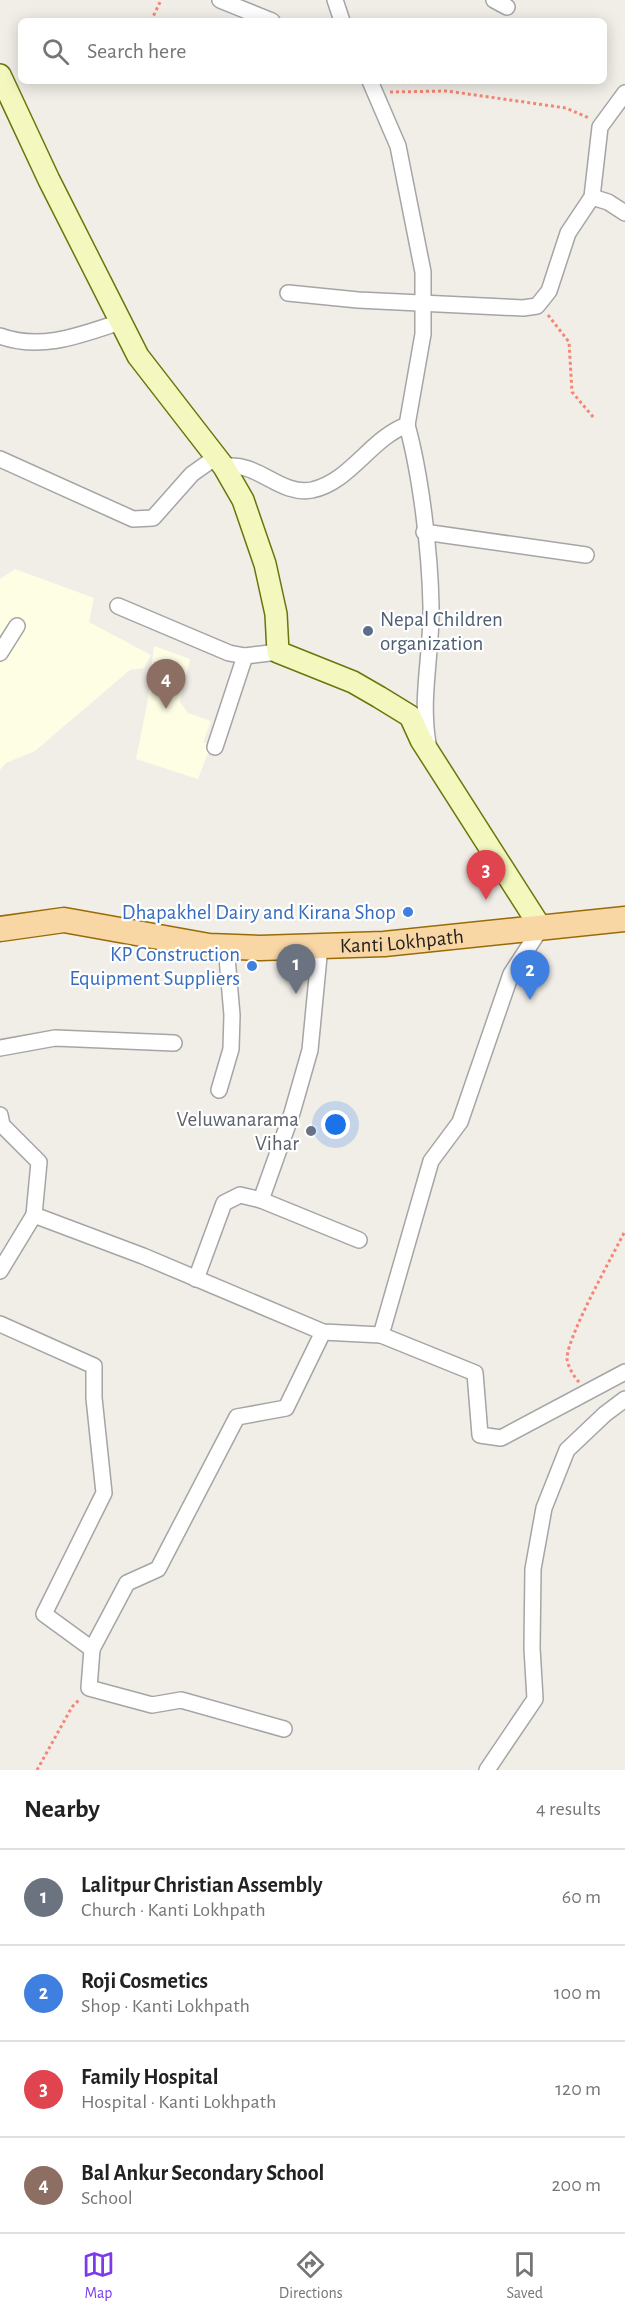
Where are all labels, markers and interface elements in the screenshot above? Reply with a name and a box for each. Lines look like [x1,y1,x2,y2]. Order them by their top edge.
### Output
search box [18,18,607,84]
icon: search [39,35,72,68]
text: Search here [87,40,186,62]
place label: Nepal Children organization [380,609,503,654]
marker: Nepal Children organization [361,624,375,638]
pin: 4 [146,660,186,709]
pin: 3 [466,850,506,900]
place label: Dhapakhel Dairy and Kirana Shop [122,902,396,923]
marker: Dhapakhel Dairy and Kirana Shop [401,905,415,919]
street label: Kanti Lokhpath [340,925,465,956]
place label: KP Construction Equipment Suppliers [69,944,240,989]
pin: 1 [276,944,316,994]
pin: 2 [510,950,550,1000]
marker: KP Construction Equipment Suppliers [245,959,259,973]
place label: Veluwanarama Vihar [177,1109,299,1154]
your location [321,1110,350,1139]
marker: Veluwanarama Vihar [304,1124,318,1138]
text: Nearby [24,1796,100,1822]
text: 4 results [536,1799,601,1819]
text: Lalitpur Christian Assembly [81,1874,323,1896]
text: 1 [40,1887,47,1907]
text: 60 m [562,1887,601,1907]
text: Church · Kanti Lokhpath [81,1900,266,1920]
text: Roji Cosmetics [81,1970,208,1992]
text: 2 [39,1983,48,2003]
text: 100 m [554,1983,601,2003]
text: Shop · Kanti Lokhpath [81,1996,250,2016]
text: Family Hospital [81,2066,219,2088]
text: 3 [39,2079,48,2099]
text: 120 m [555,2079,601,2099]
text: Hospital · Kanti Lokhpath [81,2092,276,2112]
text: Bal Ankur Secondary School [81,2162,324,2184]
text: 4 [38,2175,49,2195]
text: 200 m [551,2175,601,2195]
text: School [81,2188,133,2208]
tab: Map [82,2248,115,2303]
tab: Directions [279,2248,343,2303]
tab: Saved [506,2248,543,2303]

